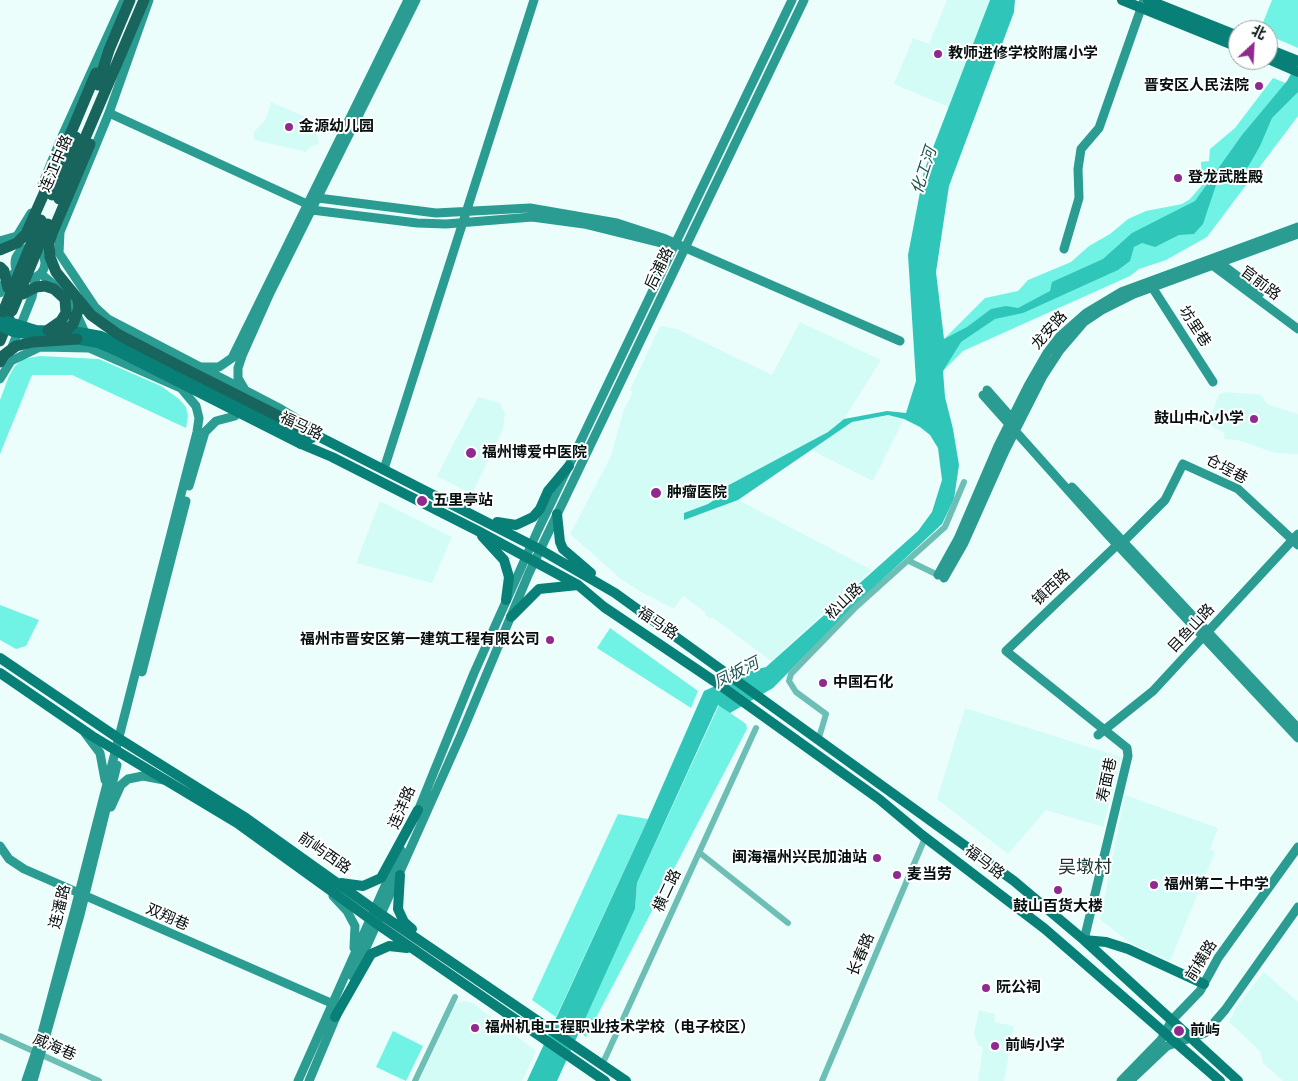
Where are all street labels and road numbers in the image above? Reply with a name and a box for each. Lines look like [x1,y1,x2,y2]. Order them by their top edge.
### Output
street label: 连江中路 [37,133,77,195]
street label: 后浦路 [642,245,678,293]
street label: 官前路 [1237,263,1283,305]
street label: 坊里巷 [1174,303,1214,351]
street label: 龙安路 [1028,308,1072,354]
street label: 福马路 [277,409,325,445]
street label: 仓埕巷 [1202,451,1250,489]
street label: 镇西路 [1029,566,1075,610]
street label: 松山路 [823,580,867,624]
street label: 目鱼山路 [1165,601,1219,657]
street label: 福马路 [633,604,681,644]
street label: 寿面巷 [1095,756,1121,804]
street label: 连洋路 [386,784,420,832]
street label: 前屿西路 [294,829,354,879]
street label: 福马路 [961,842,1007,884]
street label: 横二路 [650,867,686,915]
street label: 连潘路 [47,883,75,931]
street label: 双翔巷 [143,901,191,935]
street label: 长春路 [845,931,879,979]
street label: 前横路 [1182,937,1222,985]
street label: 威海巷 [30,1031,78,1065]

